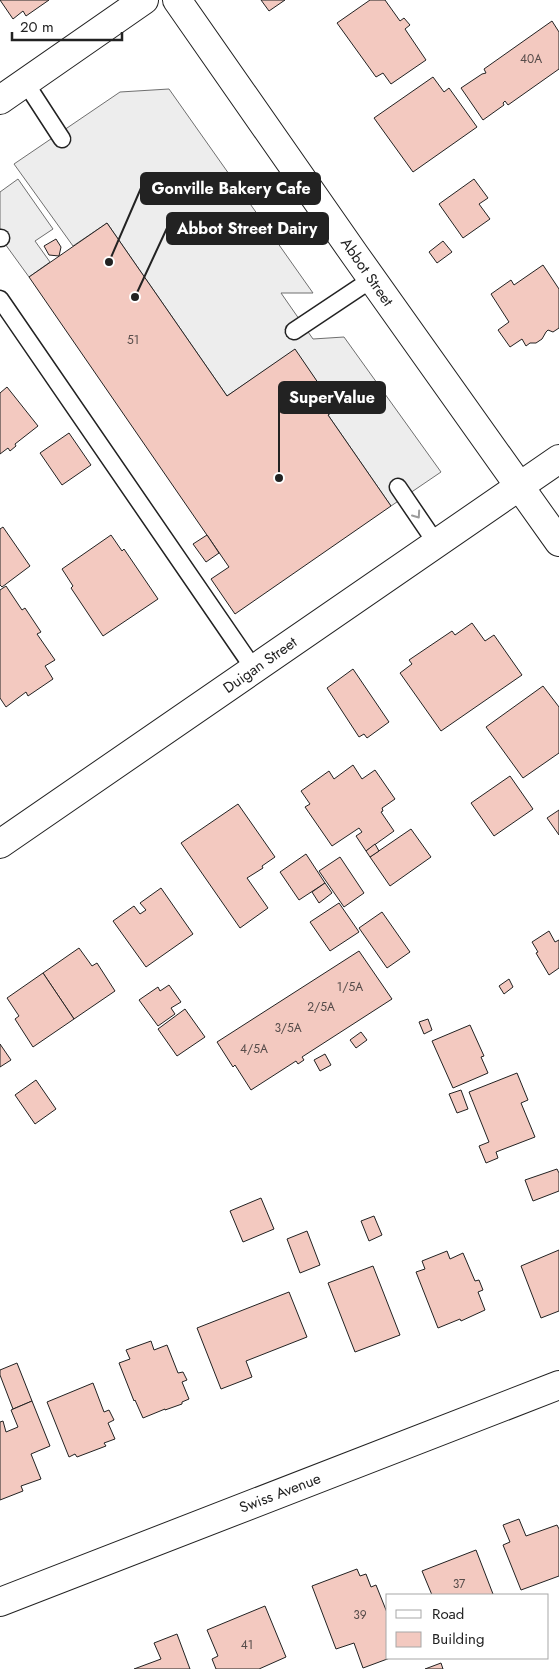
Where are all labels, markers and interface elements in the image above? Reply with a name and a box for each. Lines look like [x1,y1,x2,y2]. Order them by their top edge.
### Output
scale bar [12,10,122,42]
text: 20 m [20,16,54,38]
house number: 40A [520,50,542,68]
callout: Gonville Bakery Cafe [141,173,320,204]
text: Gonville Bakery Cafe [151,177,311,200]
callout: Abbot Street Dairy [167,213,328,244]
text: Abbot Street Dairy [176,217,318,240]
street label: Abbot Street [335,233,399,311]
house number: 51 [127,331,139,349]
callout: SuperValue [279,382,385,413]
text: SuperValue [289,386,375,409]
one-way arrow [411,510,420,519]
street label: Duigan Street [219,631,302,699]
house number: 1/5A [337,978,363,996]
house number: 2/5A [307,998,335,1016]
house number: 3/5A [274,1019,302,1037]
house number: 4/5A [240,1040,268,1058]
street label: Swiss Avenue [236,1467,324,1519]
house number: 37 [453,1575,466,1593]
legend [386,1594,549,1659]
text: Road [432,1603,464,1625]
house number: 39 [353,1606,367,1624]
text: Building [432,1628,484,1650]
house number: 41 [241,1636,253,1654]

